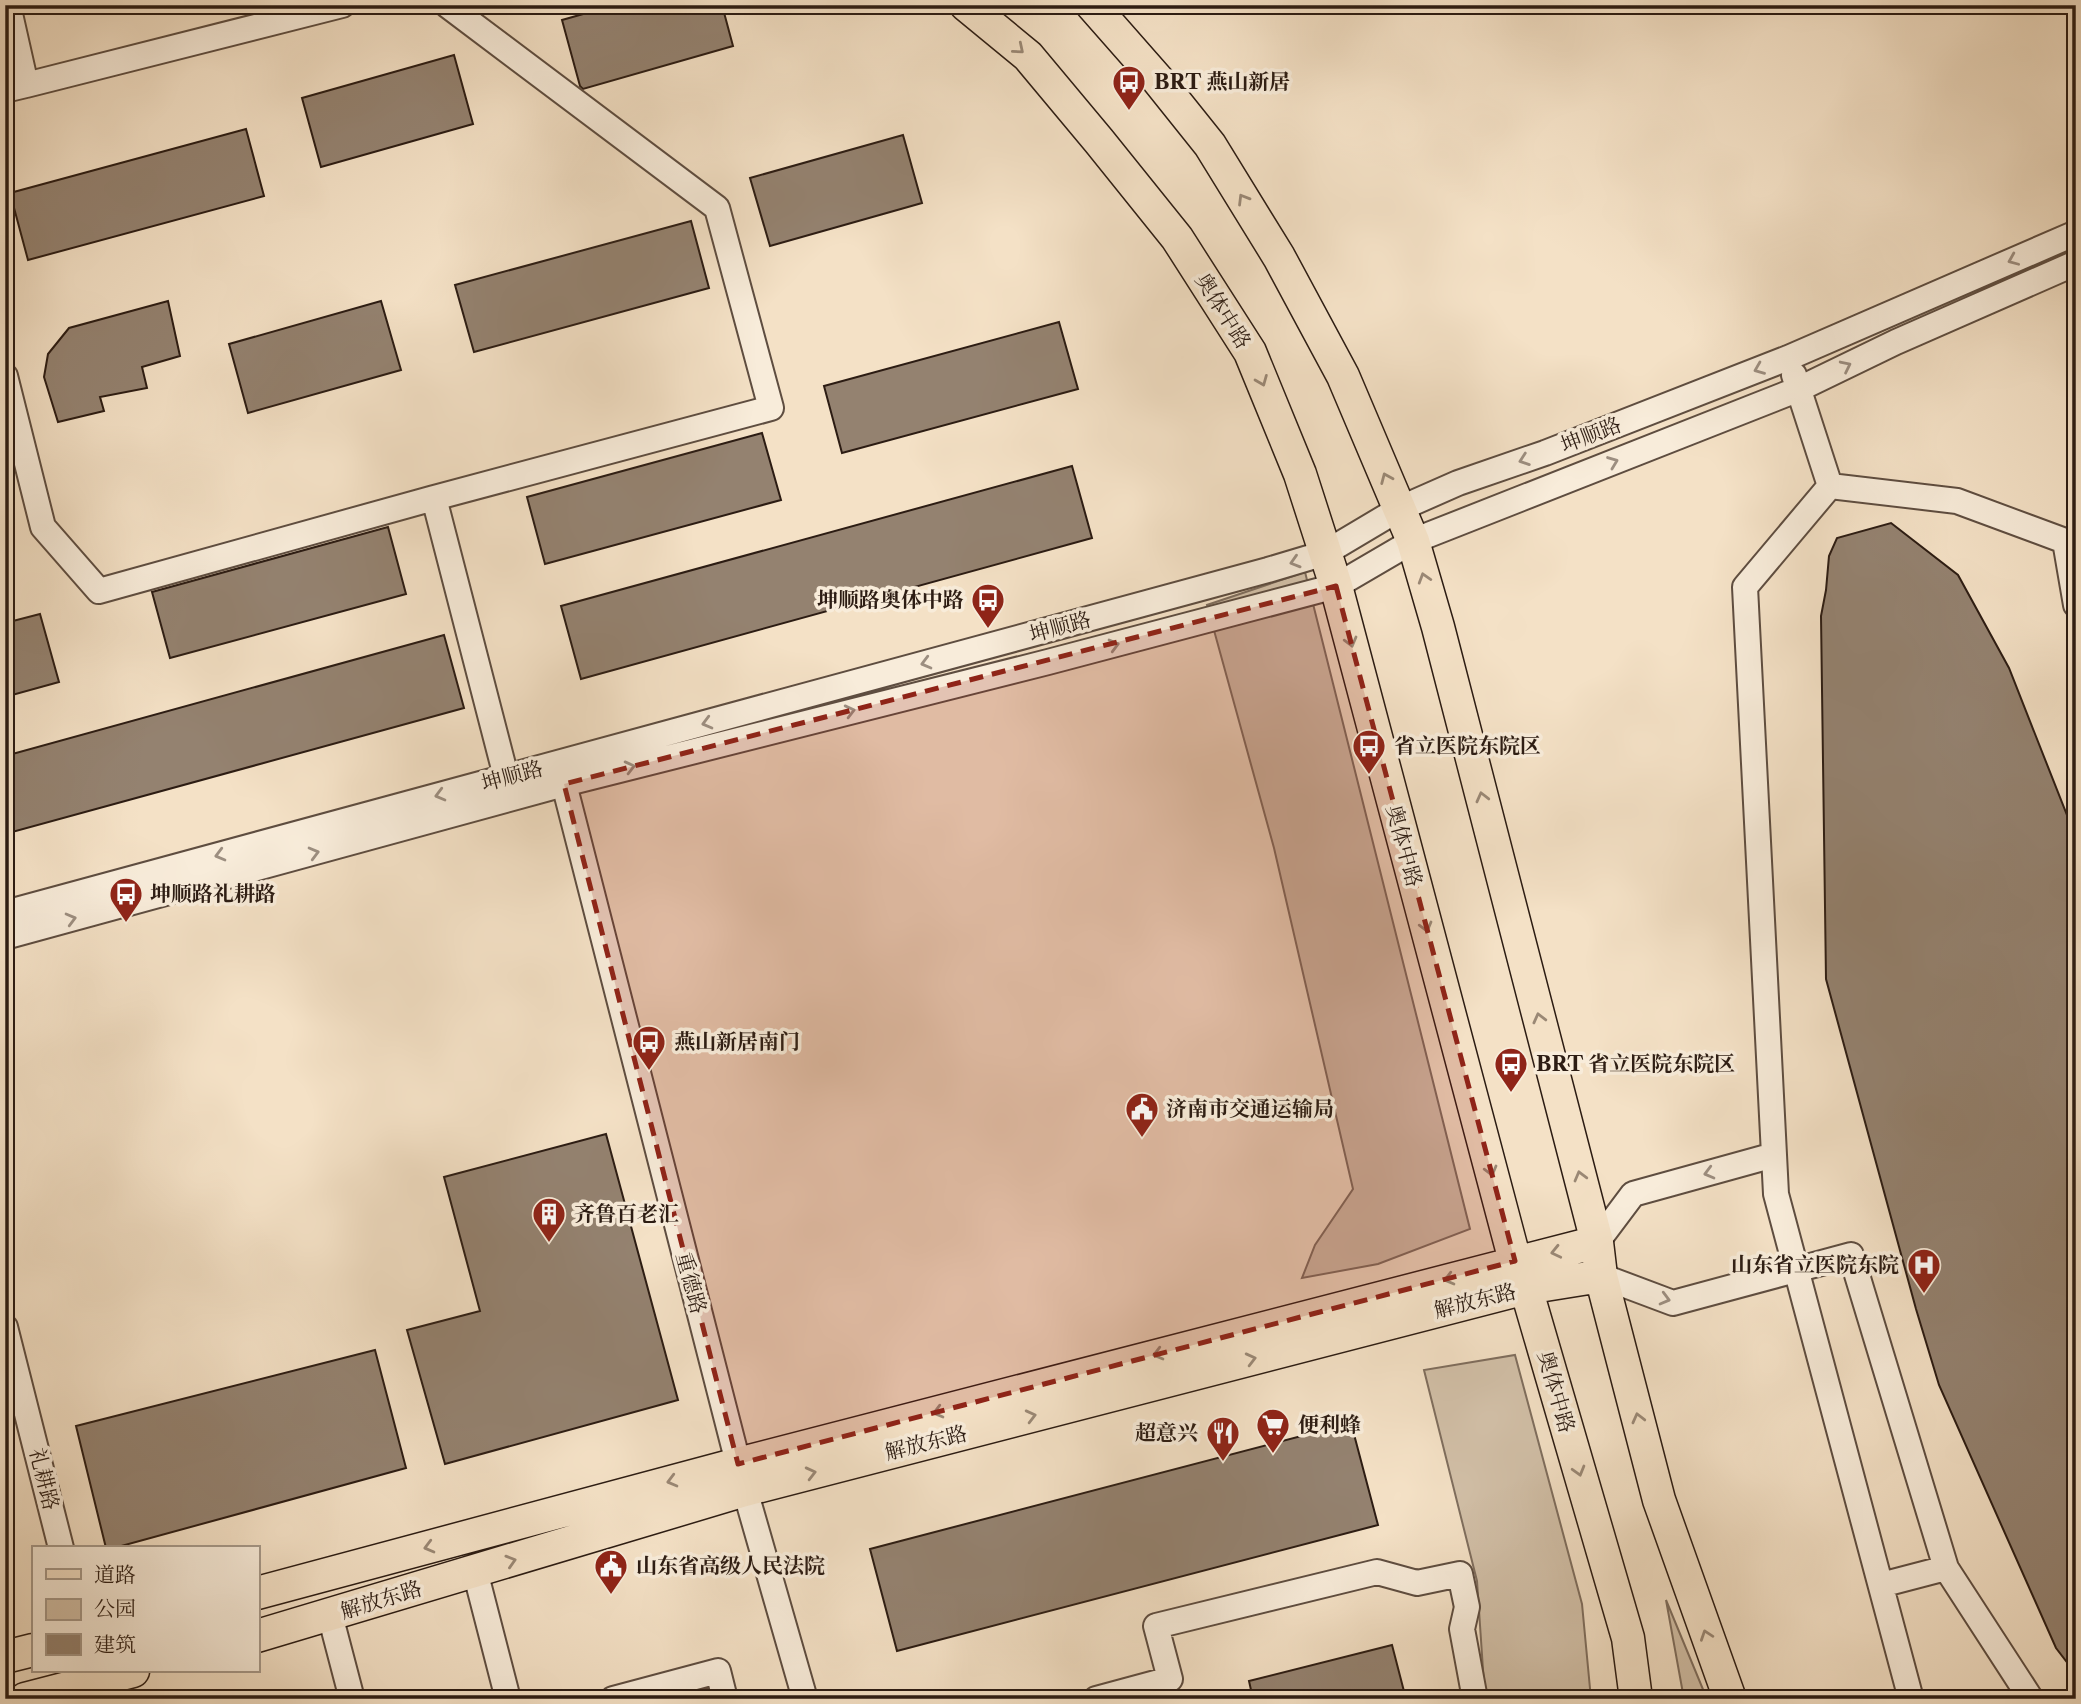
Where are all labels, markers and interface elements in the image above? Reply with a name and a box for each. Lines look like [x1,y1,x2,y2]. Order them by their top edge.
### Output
one-way arrow [1011,40,1023,53]
bus stop icon: BRT 燕山新居 [1110,63,1148,112]
place label: BRT 燕山新居 [1154,69,1290,94]
one-way arrow [1238,194,1251,207]
one-way arrow [2008,252,2020,266]
street label: 奥体中路 [1191,268,1256,353]
one-way arrow [1754,361,1766,375]
one-way arrow [1839,361,1851,375]
one-way arrow [1253,374,1267,386]
street label: 坤顺路 [1557,412,1625,457]
one-way arrow [1518,452,1531,466]
one-way arrow [1606,457,1618,471]
one-way arrow [1380,473,1394,485]
one-way arrow [1289,554,1301,569]
one-way arrow [1417,572,1432,584]
bus stop icon: 坤顺路奥体中路 [969,581,1007,630]
place label: 坤顺路奥体中路 [817,587,964,612]
street label: 坤顺路 [1026,606,1094,647]
one-way arrow [1342,636,1357,648]
one-way arrow [1108,638,1120,653]
one-way arrow [920,655,932,669]
one-way arrow [844,705,856,719]
one-way arrow [701,715,713,729]
bus stop icon: 省立医院东院区 [1350,727,1388,776]
place label: 省立医院东院区 [1394,733,1541,758]
street label: 坤顺路 [478,755,546,796]
one-way arrow [624,761,636,775]
one-way arrow [434,787,446,802]
one-way arrow [1476,791,1490,803]
street label: 奥体中路 [1382,802,1427,890]
one-way arrow [214,847,226,862]
one-way arrow [308,847,320,861]
bus stop icon: 坤顺路礼耕路 [107,875,145,924]
place label: 坤顺路礼耕路 [150,881,276,906]
one-way arrow [65,913,77,928]
one-way arrow [1418,921,1432,933]
one-way arrow [1533,1012,1547,1024]
bus stop icon: 燕山新居南门 [630,1023,668,1072]
place label: 燕山新居南门 [674,1029,800,1054]
bus stop icon: BRT 省立医院东院区 [1492,1045,1530,1094]
place label: BRT 省立医院东院区 [1536,1051,1735,1076]
public building icon: 济南市交通运输局 [1123,1090,1161,1139]
place label: 济南市交通运输局 [1166,1096,1334,1121]
one-way arrow [1483,1165,1497,1177]
one-way arrow [1703,1165,1715,1179]
one-way arrow [1574,1170,1588,1182]
building icon: 齐鲁百老汇 [530,1195,568,1244]
place label: 齐鲁百老汇 [574,1201,679,1226]
one-way arrow [1550,1244,1562,1258]
hospital icon: 山东省立医院东院 [1905,1246,1943,1295]
street label: 重德路 [671,1249,712,1317]
place label: 山东省立医院东院 [1731,1252,1899,1277]
one-way arrow [1443,1271,1455,1285]
street label: 解放东路 [1431,1278,1519,1323]
one-way arrow [1659,1290,1671,1305]
one-way arrow [1152,1346,1164,1360]
street label: 奥体中路 [1533,1348,1580,1436]
one-way arrow [1245,1353,1257,1367]
one-way arrow [932,1404,944,1418]
supermarket icon: 便利蜂 [1254,1406,1292,1455]
one-way arrow [1025,1410,1037,1424]
place label: 便利蜂 [1298,1412,1361,1437]
one-way arrow [1632,1412,1646,1424]
restaurant icon: 超意兴 [1204,1414,1242,1463]
street label: 解放东路 [882,1420,970,1465]
place label: 超意兴 [1135,1420,1198,1445]
street label: 礼耕路 [25,1445,64,1512]
one-way arrow [1571,1465,1586,1477]
one-way arrow [805,1467,817,1481]
one-way arrow [666,1473,678,1488]
one-way arrow [423,1539,435,1554]
legend [32,1546,259,1672]
public building icon: 山东省高级人民法院 [592,1547,630,1596]
place label: 山东省高级人民法院 [636,1553,825,1578]
one-way arrow [504,1554,516,1569]
text: 道路 [94,1562,136,1587]
street label: 解放东路 [337,1575,425,1624]
text: 公园 [94,1596,136,1621]
one-way arrow [1700,1629,1714,1641]
text: 建筑 [94,1632,136,1657]

